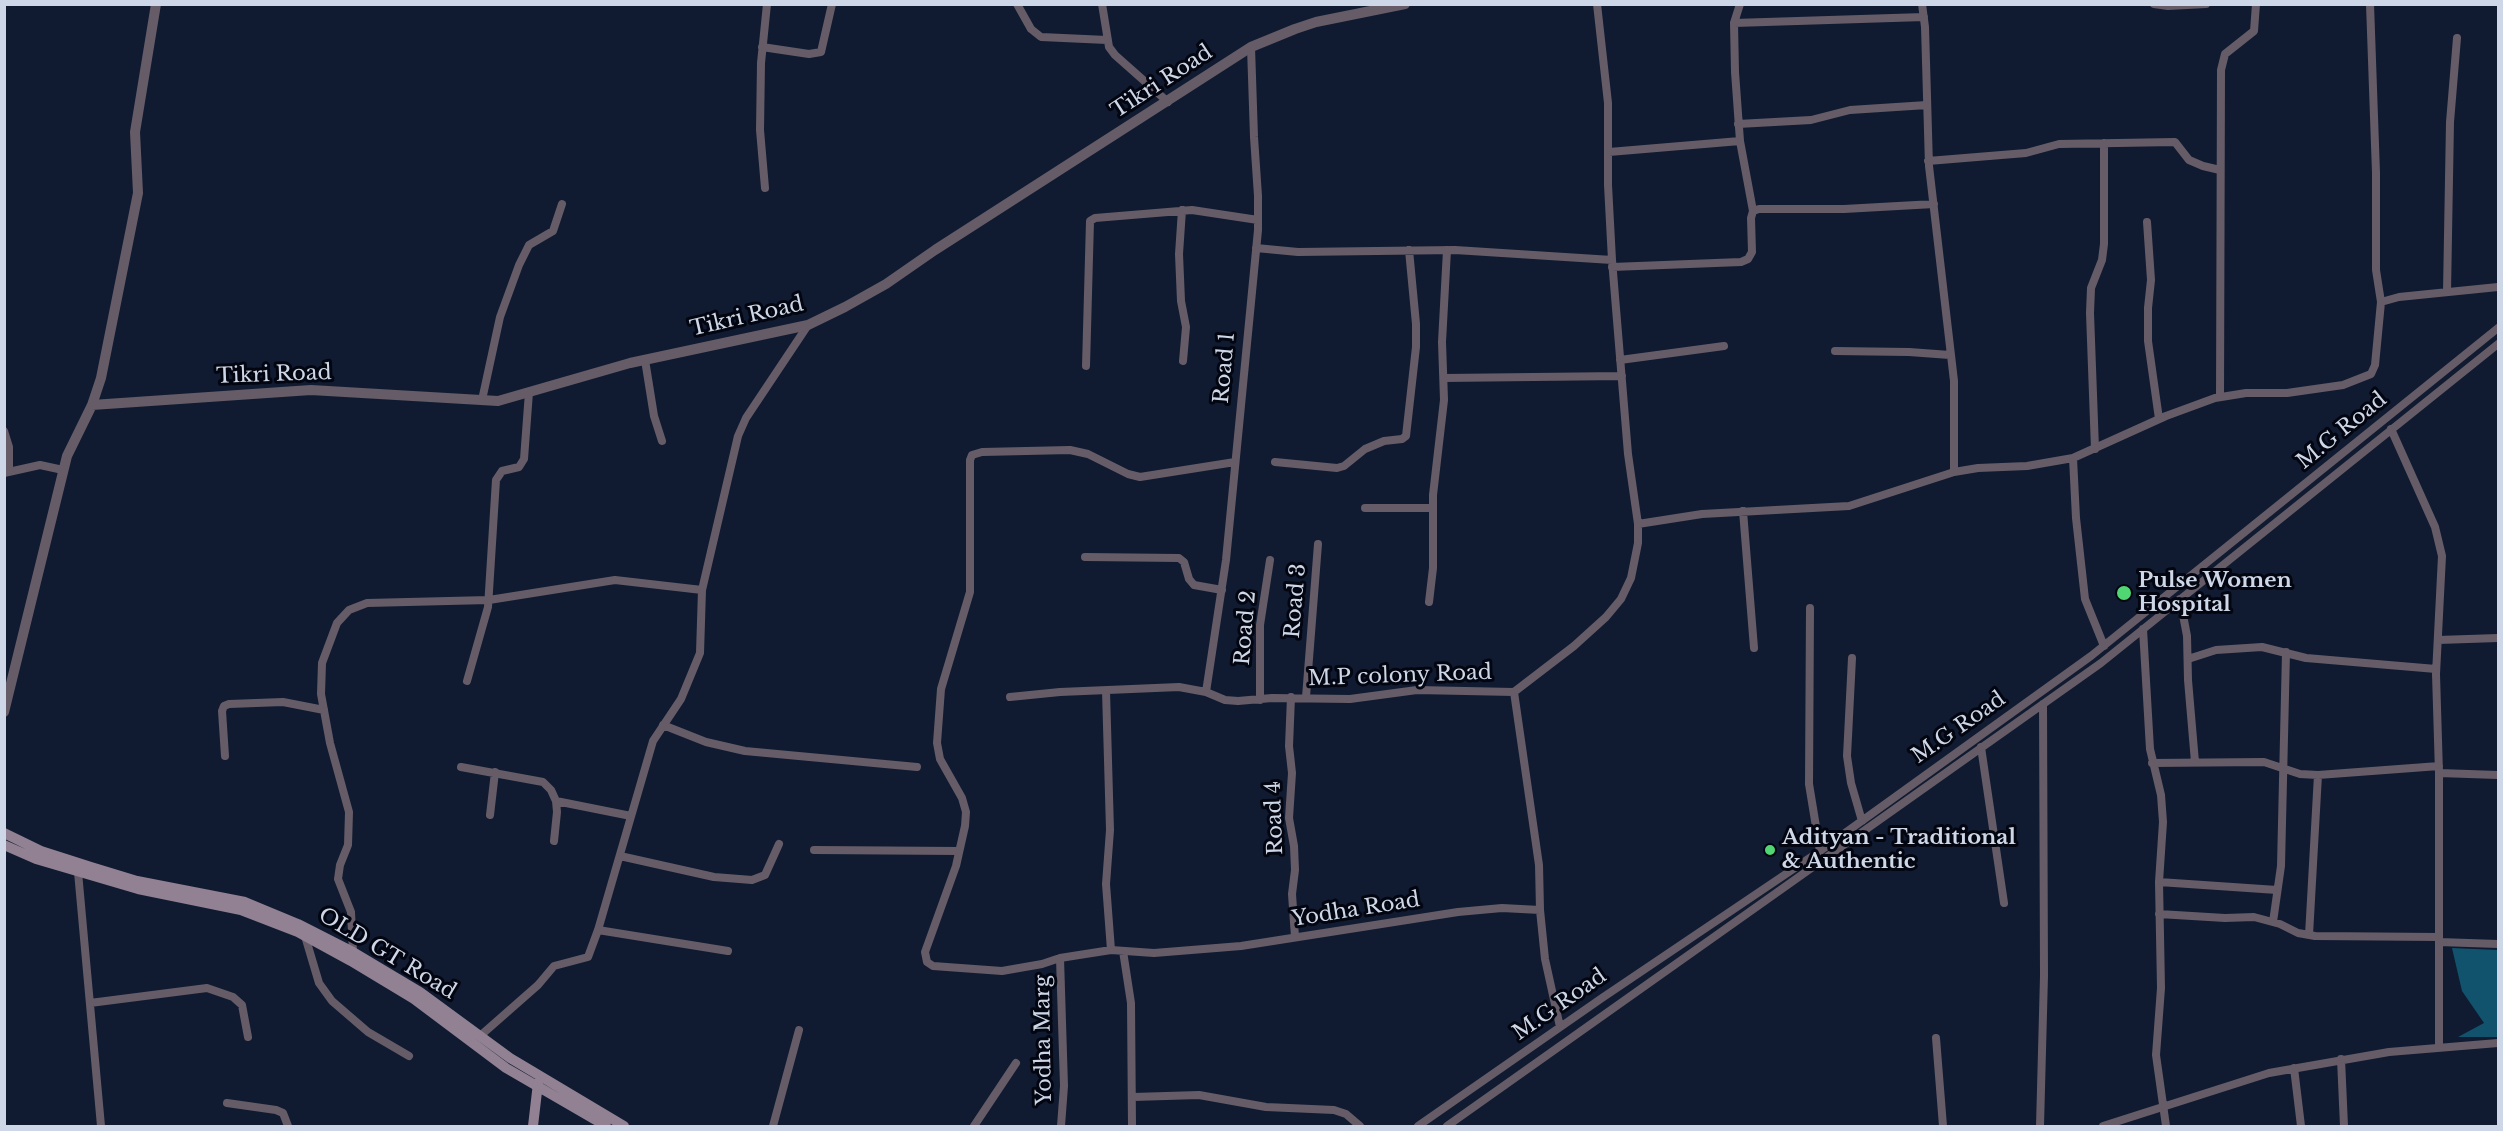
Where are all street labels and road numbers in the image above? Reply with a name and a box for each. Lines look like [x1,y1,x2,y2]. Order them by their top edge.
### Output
street label: Tikri Road [1107,40,1217,124]
street label: Tikri Road [688,292,806,342]
street label: Road 1 [1209,331,1241,405]
street label: Tikri Road [216,360,332,390]
street label: M.G Road [2292,387,2392,475]
street label: Road 3 [1280,563,1312,639]
street label: Road 2 [1230,590,1262,666]
street label: M.P colony Road [1308,660,1492,692]
street label: M.G Road [1907,687,2011,769]
street label: Road 4 [1261,780,1289,856]
street label: Yodha Road [1290,887,1422,933]
street label: OLD GT Road [314,903,460,1005]
street label: M.G Road [1508,964,1612,1046]
street label: Yodha Marg [1030,975,1058,1105]

